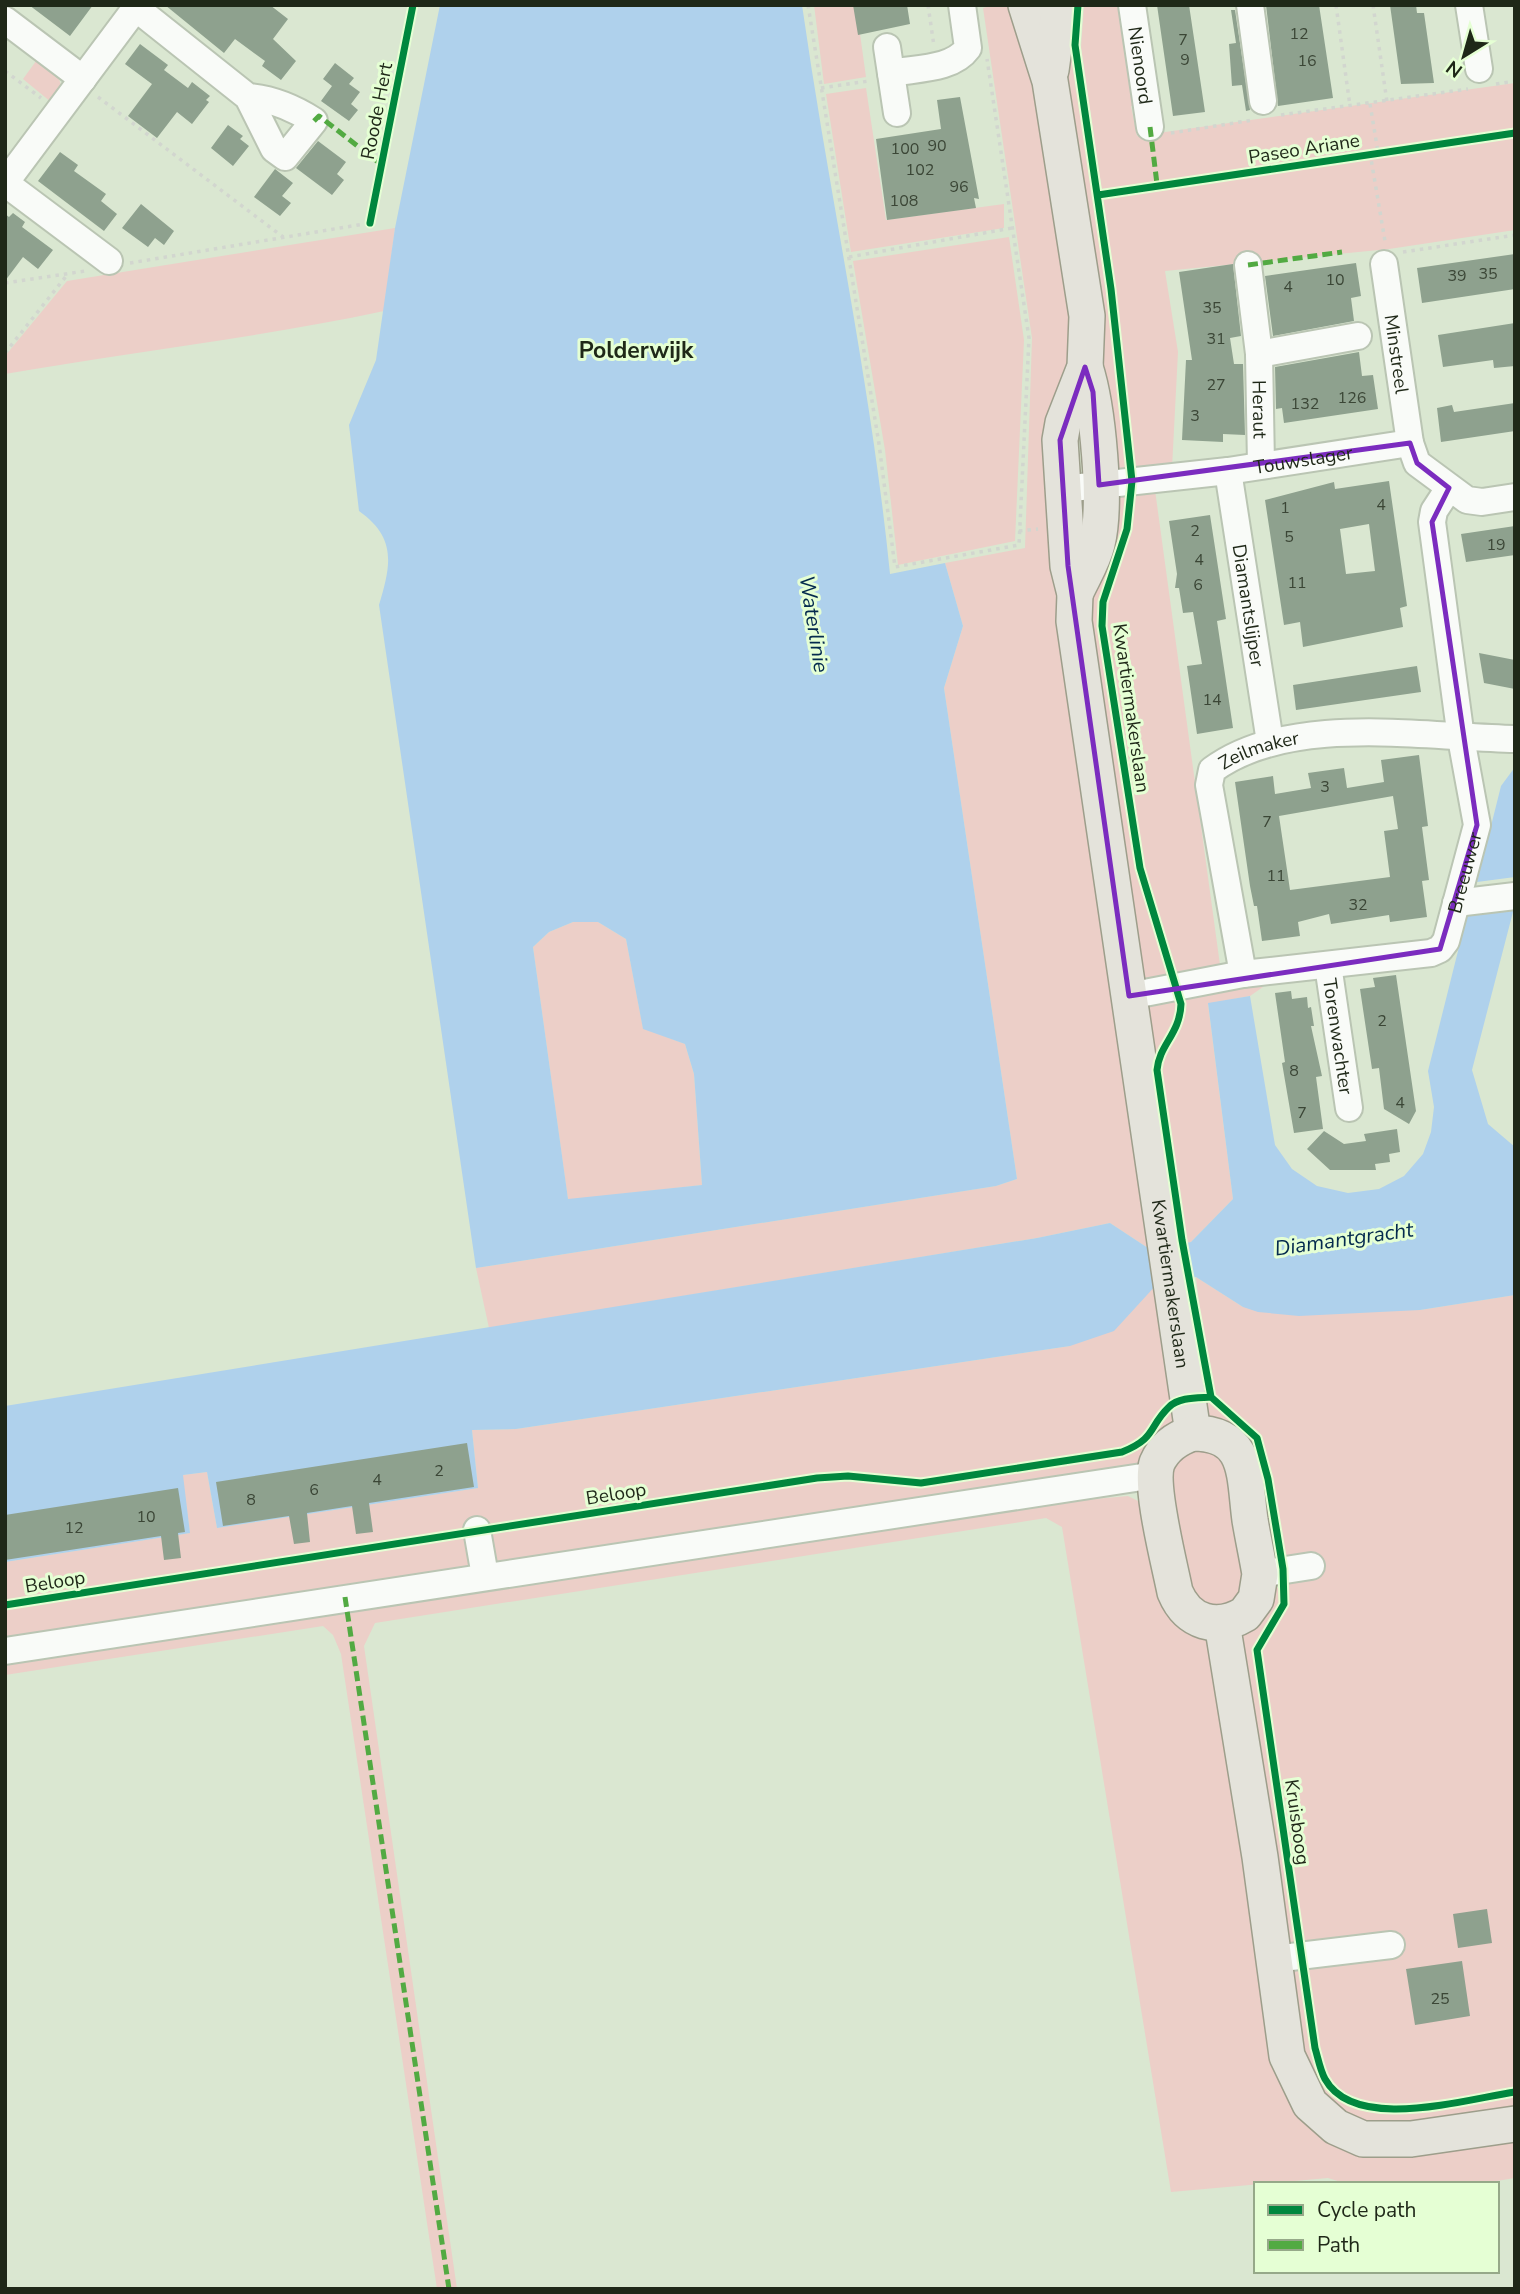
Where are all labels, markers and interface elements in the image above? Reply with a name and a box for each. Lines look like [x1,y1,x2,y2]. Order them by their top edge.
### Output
north arrow [1429,21,1499,91]
house number: 12 [1289,23,1309,45]
street label: Nienoord [1121,25,1158,106]
house number: 7 [1178,29,1188,51]
house number: 9 [1180,49,1190,71]
house number: 16 [1297,50,1317,72]
text: N [1441,54,1468,83]
street label: Roode Hert [355,60,399,162]
street label: Paseo Ariane [1247,127,1362,171]
house number: 90 [927,135,947,157]
house number: 100 [891,138,919,160]
house number: 102 [906,159,934,181]
house number: 96 [949,176,969,198]
house number: 108 [890,190,918,212]
house number: 35 [1478,263,1498,285]
house number: 39 [1447,265,1467,287]
house number: 10 [1325,269,1345,291]
house number: 4 [1283,276,1293,298]
house number: 35 [1202,297,1222,319]
street label: Minstreel [1377,313,1415,396]
house number: 31 [1206,328,1226,350]
district label: Polderwijk [579,335,694,366]
house number: 27 [1206,374,1226,396]
street label: Heraut [1245,380,1273,439]
house number: 126 [1338,387,1366,409]
house number: 132 [1291,393,1319,415]
house number: 3 [1190,405,1200,427]
street label: Touwslager [1252,440,1355,481]
house number: 4 [1376,494,1386,516]
house number: 1 [1280,497,1290,519]
house number: 2 [1190,520,1200,542]
house number: 5 [1284,526,1294,548]
house number: 19 [1486,534,1506,556]
street label: Diamantslijper [1225,542,1270,669]
house number: 4 [1194,549,1204,571]
house number: 11 [1287,572,1307,594]
water label: Waterlinie [793,573,835,675]
house number: 6 [1193,574,1203,596]
street label: Kwartiermakerslaan [1106,622,1156,794]
house number: 14 [1202,689,1222,711]
street label: Zeilmaker [1214,725,1301,776]
house number: 3 [1320,776,1330,798]
house number: 7 [1262,811,1272,833]
street label: Breeuwer [1442,829,1489,916]
house number: 11 [1266,865,1286,887]
house number: 32 [1348,894,1368,916]
street label: Torenwachter [1316,977,1359,1096]
house number: 2 [1377,1010,1387,1032]
house number: 8 [1289,1060,1299,1082]
house number: 4 [1395,1092,1405,1114]
house number: 7 [1297,1102,1307,1124]
street label: Kwartiermakerslaan [1145,1198,1195,1370]
water label: Diamantgracht [1273,1215,1416,1263]
house number: 2 [434,1460,444,1482]
house number: 4 [372,1469,382,1491]
street label: Beloop [584,1476,648,1512]
house number: 6 [309,1479,319,1501]
house number: 8 [246,1489,256,1511]
house number: 10 [136,1506,156,1528]
house number: 12 [64,1517,84,1539]
street label: Beloop [23,1564,87,1600]
street label: Kruisboog [1278,1778,1316,1867]
house number: 25 [1430,1988,1450,2010]
legend [1254,2182,1499,2273]
text: Cycle path [1317,2196,1416,2224]
text: Path [1317,2231,1360,2259]

